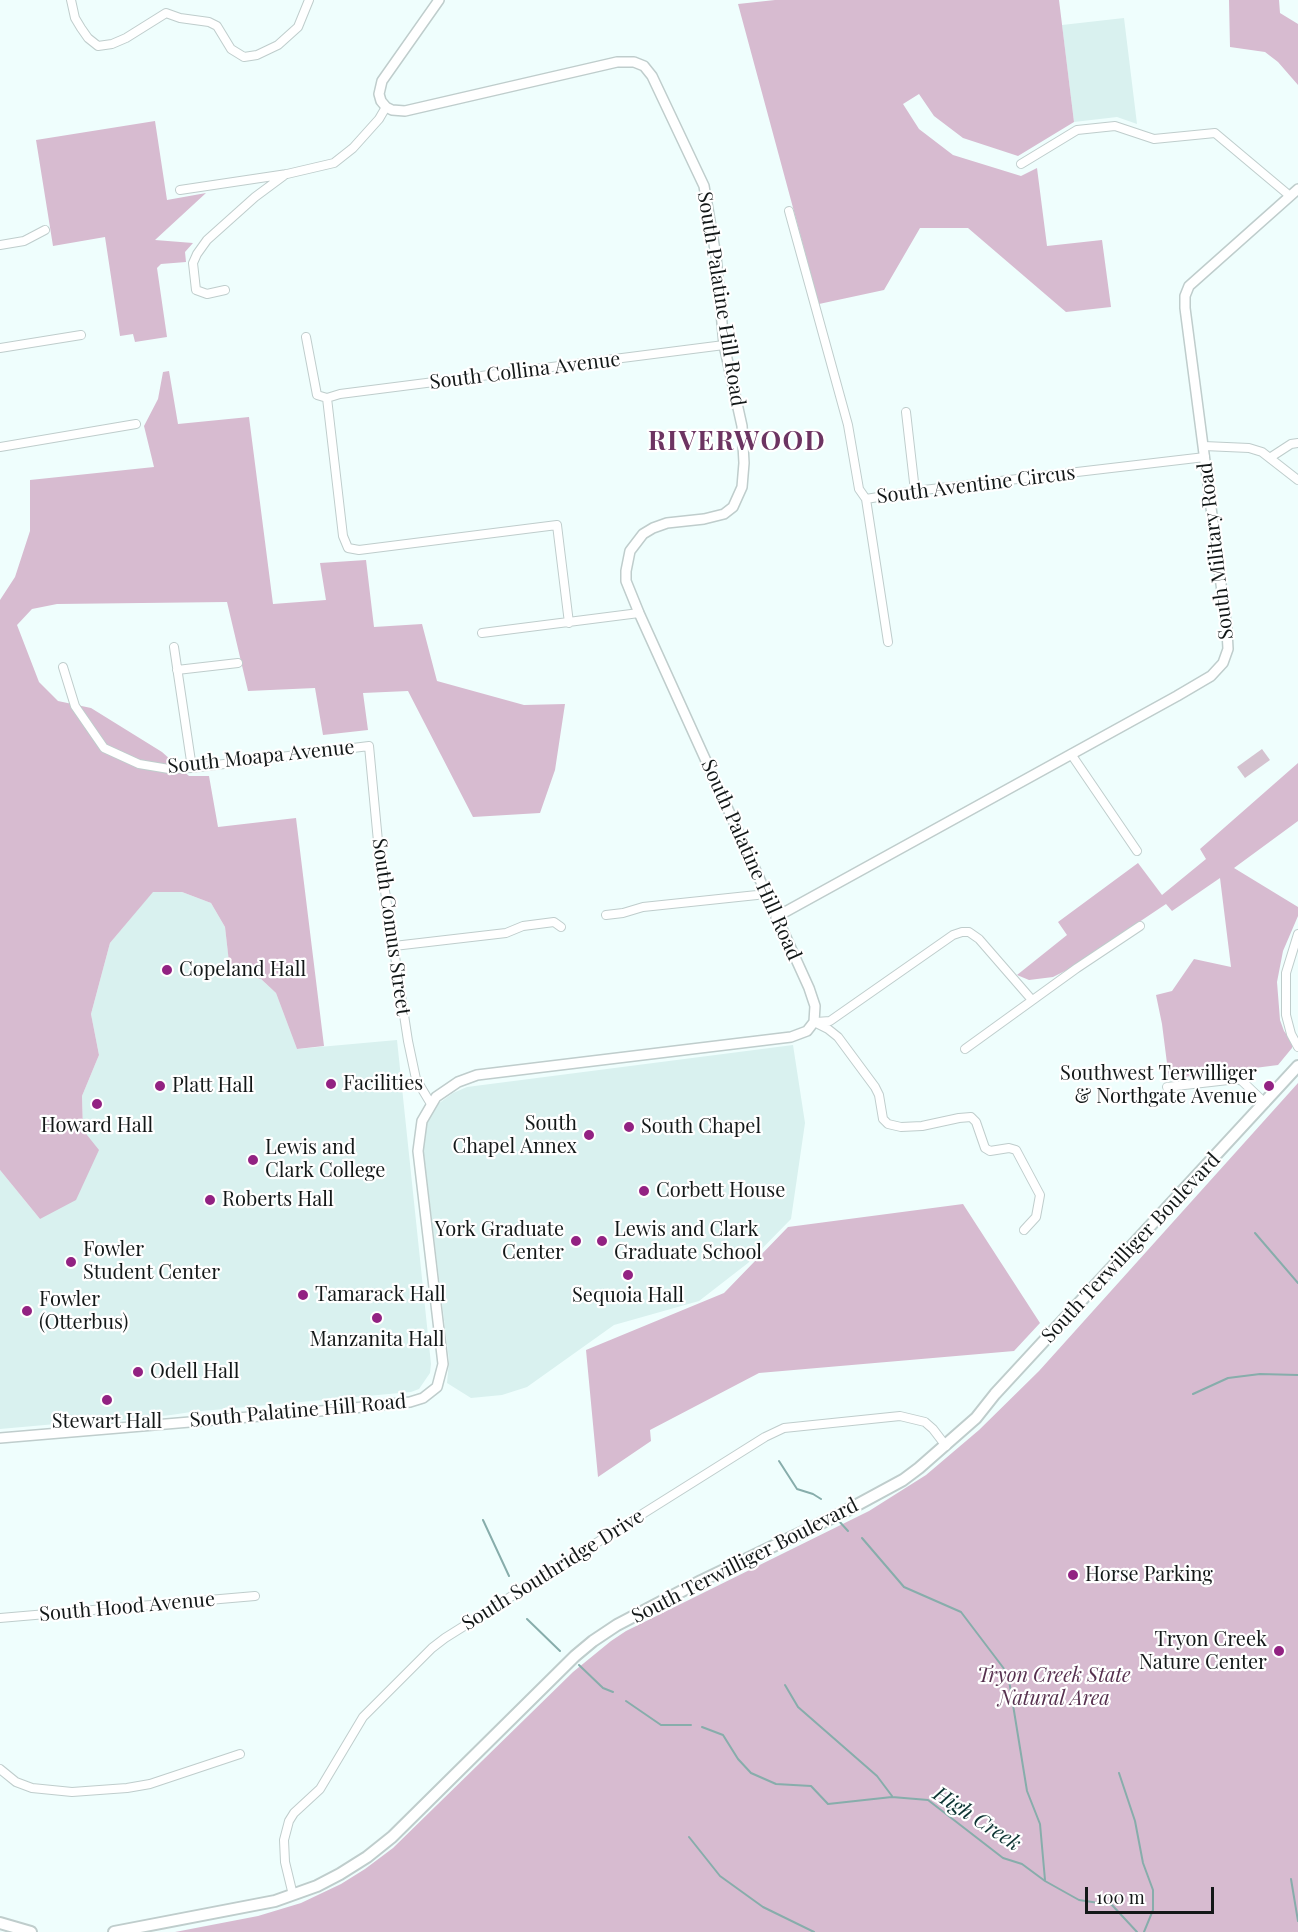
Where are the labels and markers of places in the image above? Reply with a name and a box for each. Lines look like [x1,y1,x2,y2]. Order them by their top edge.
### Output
place label: Copeland Hall [179,958,306,982]
marker: Copeland Hall [160,963,174,977]
place label: Southwest Terwilliger & Northgate Avenue [1060,1062,1257,1109]
place label: Facilities [343,1072,423,1096]
place label: Platt Hall [172,1074,254,1098]
marker: Facilities [324,1077,338,1091]
marker: Platt Hall [153,1079,167,1093]
marker: Southwest Terwilliger & Northgate Avenue [1262,1079,1276,1093]
marker: Howard Hall [90,1097,104,1111]
place label: South Chapel Annex [452,1112,577,1159]
place label: Howard Hall [41,1114,153,1138]
place label: South Chapel [641,1115,761,1139]
marker: South Chapel [622,1120,636,1134]
marker: South Chapel Annex [582,1128,596,1142]
place label: Lewis and Clark College [265,1136,385,1183]
marker: Lewis and Clark College [246,1153,260,1167]
place label: Corbett House [656,1179,785,1203]
marker: Corbett House [637,1184,651,1198]
place label: Roberts Hall [222,1188,334,1212]
marker: Roberts Hall [203,1193,217,1207]
place label: York Graduate Center [435,1218,564,1265]
place label: Lewis and Clark Graduate School [614,1218,762,1265]
marker: York Graduate Center [569,1234,583,1248]
marker: Lewis and Clark Graduate School [595,1234,609,1248]
place label: Fowler Student Center [83,1238,220,1285]
marker: Fowler Student Center [64,1255,78,1269]
marker: Sequoia Hall [621,1268,635,1282]
place label: Tamarack Hall [315,1283,446,1307]
place label: Sequoia Hall [572,1284,684,1308]
place label: Fowler (Otterbus) [39,1288,128,1335]
marker: Tamarack Hall [296,1288,310,1302]
marker: Fowler (Otterbus) [20,1304,34,1318]
marker: Manzanita Hall [370,1311,384,1325]
place label: Manzanita Hall [310,1328,444,1352]
place label: Odell Hall [150,1360,239,1384]
marker: Odell Hall [131,1365,145,1379]
marker: Stewart Hall [100,1393,114,1407]
place label: Stewart Hall [52,1410,162,1434]
place label: Horse Parking [1085,1563,1213,1587]
marker: Horse Parking [1066,1568,1080,1582]
place label: Tryon Creek Nature Center [1139,1628,1267,1675]
marker: Tryon Creek Nature Center [1272,1644,1286,1658]

